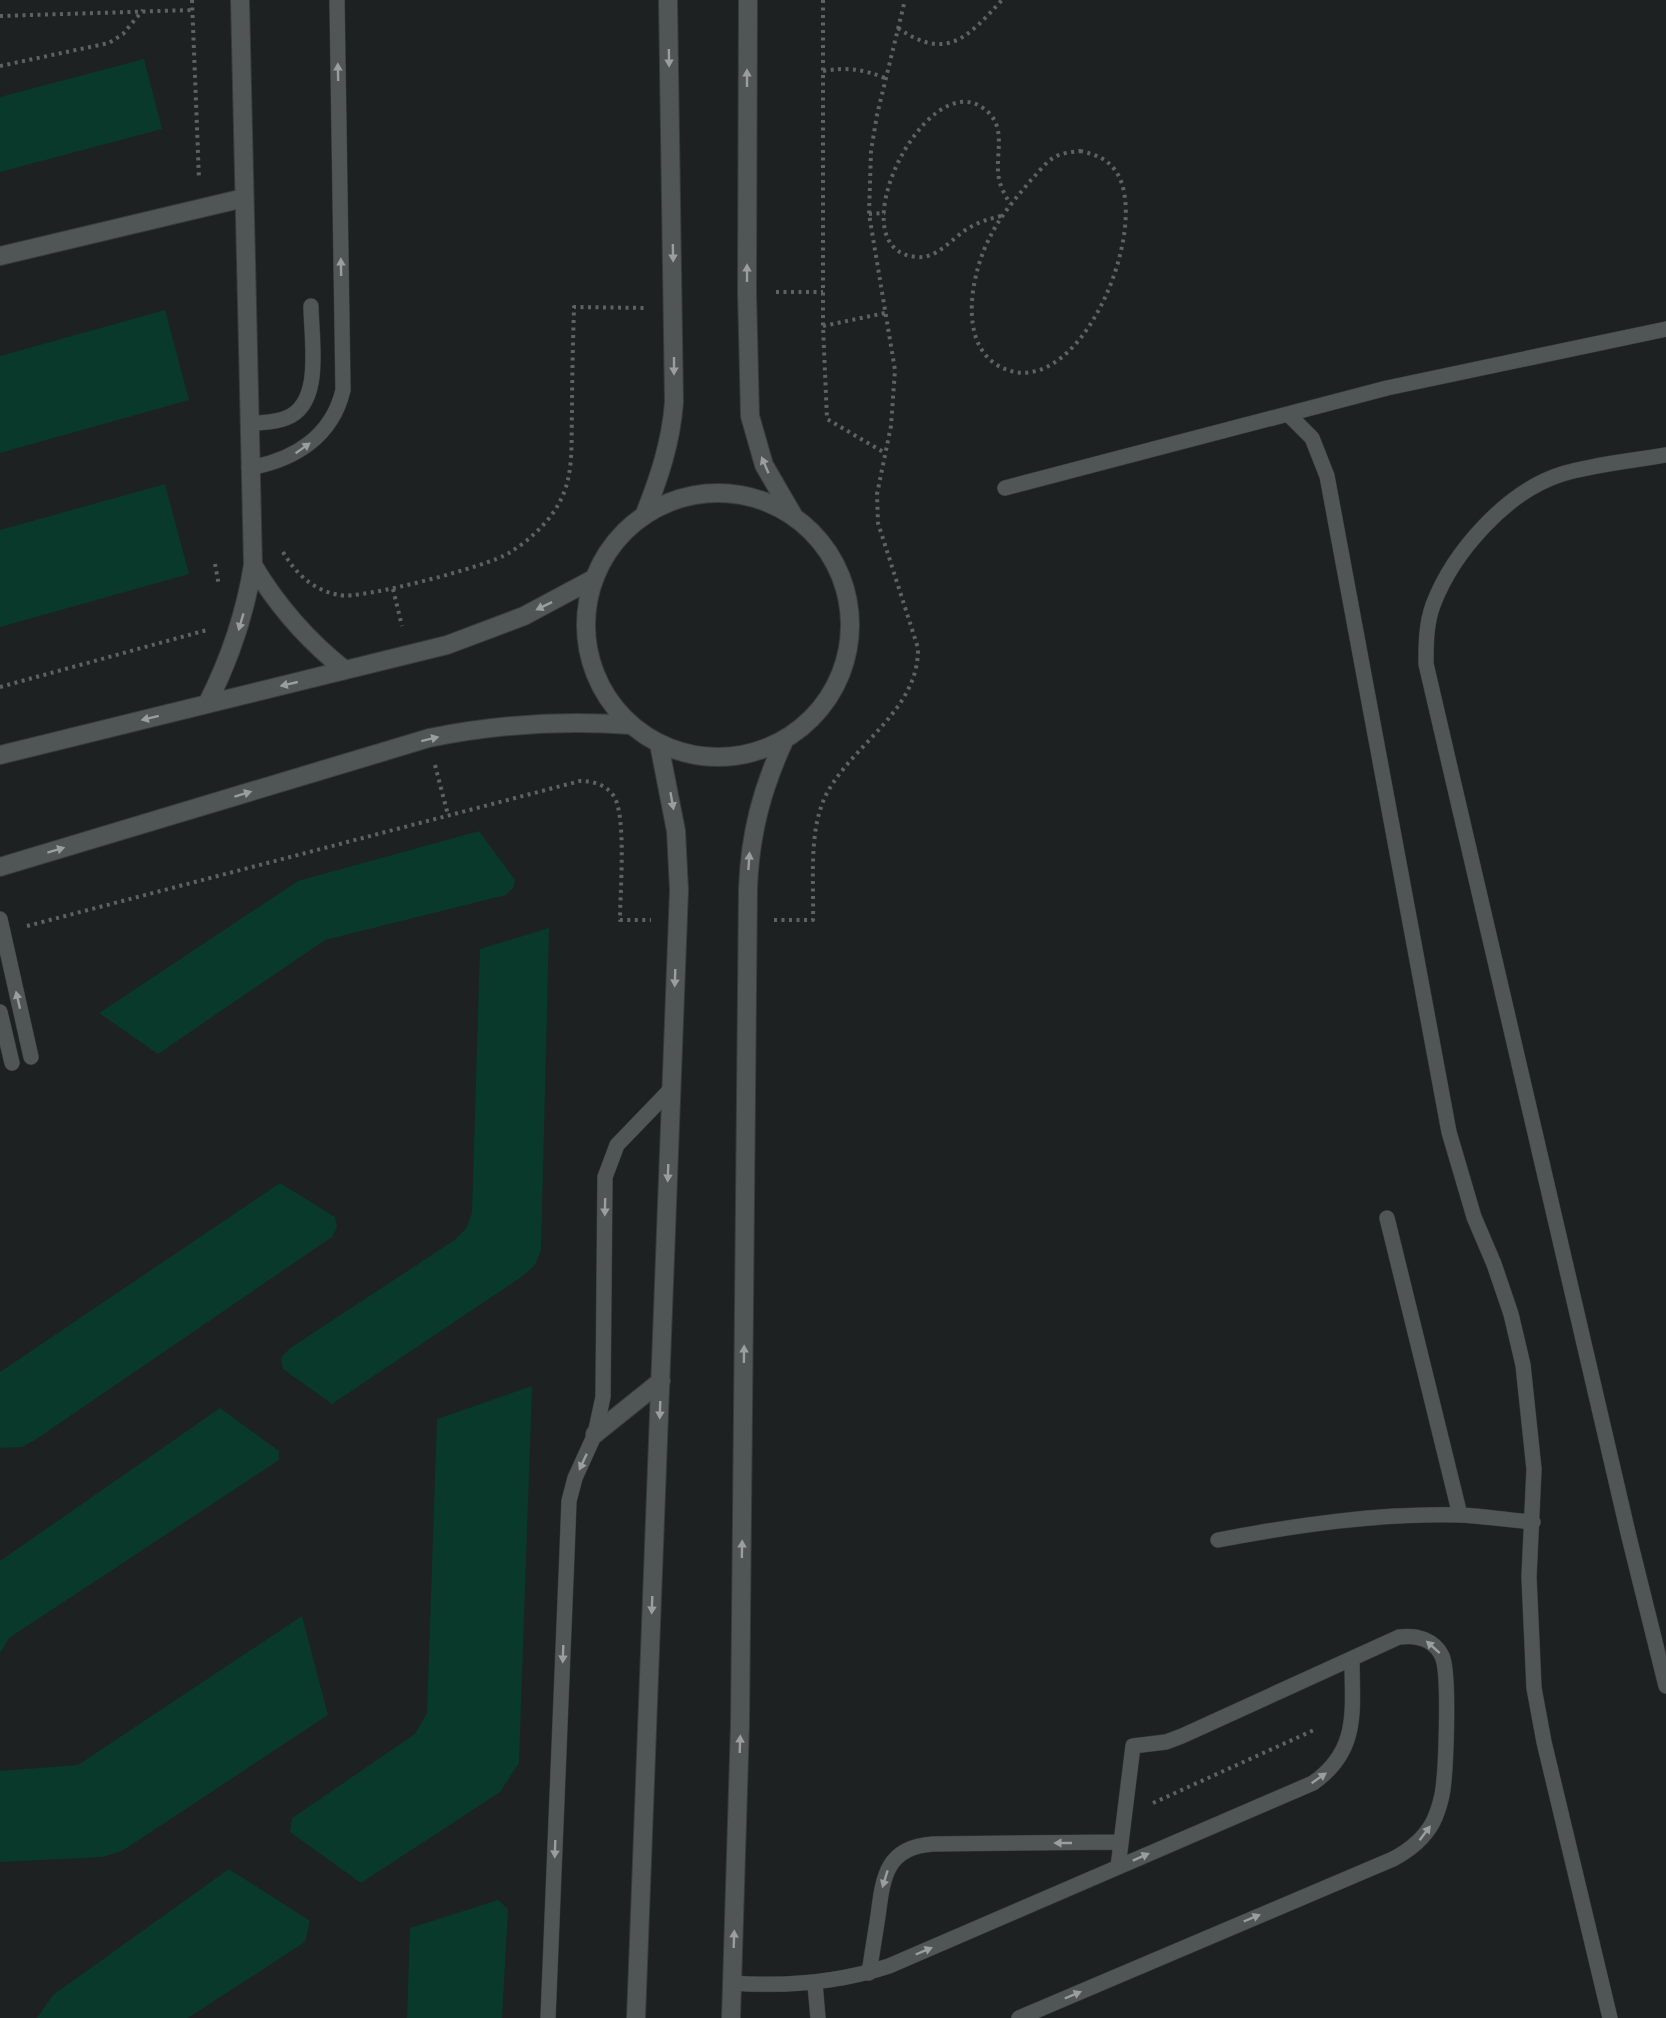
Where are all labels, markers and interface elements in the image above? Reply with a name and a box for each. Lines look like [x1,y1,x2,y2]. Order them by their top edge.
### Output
one-way arrow [664,49,674,68]
one-way arrow [333,63,343,82]
one-way arrow [742,68,752,87]
one-way arrow [668,244,677,263]
one-way arrow [336,258,346,277]
one-way arrow [742,263,752,282]
one-way arrow [669,357,679,376]
one-way arrow [296,442,311,454]
one-way arrow [760,456,770,474]
one-way arrow [536,602,553,611]
one-way arrow [236,613,245,631]
one-way arrow [279,679,298,689]
one-way arrow [141,713,159,723]
one-way arrow [421,733,439,743]
one-way arrow [234,789,252,798]
one-way arrow [667,791,676,810]
one-way arrow [47,845,65,854]
one-way arrow [744,852,754,871]
one-way arrow [670,969,680,988]
one-way arrow [13,991,23,1009]
one-way arrow [663,1164,673,1183]
one-way arrow [600,1198,610,1217]
one-way arrow [739,1344,749,1363]
one-way arrow [655,1401,664,1420]
one-way arrow [578,1453,587,1470]
one-way arrow [737,1539,747,1558]
one-way arrow [648,1596,657,1615]
one-way arrow [1425,1640,1440,1653]
one-way arrow [558,1645,568,1664]
one-way arrow [735,1734,744,1753]
one-way arrow [1310,1772,1326,1784]
one-way arrow [1419,1825,1431,1841]
one-way arrow [1053,1838,1072,1848]
one-way arrow [550,1839,560,1858]
one-way arrow [1133,1853,1150,1862]
one-way arrow [880,1870,889,1888]
one-way arrow [1243,1913,1261,1923]
one-way arrow [729,1929,738,1948]
one-way arrow [915,1947,932,1956]
one-way arrow [1064,1990,1082,2000]

